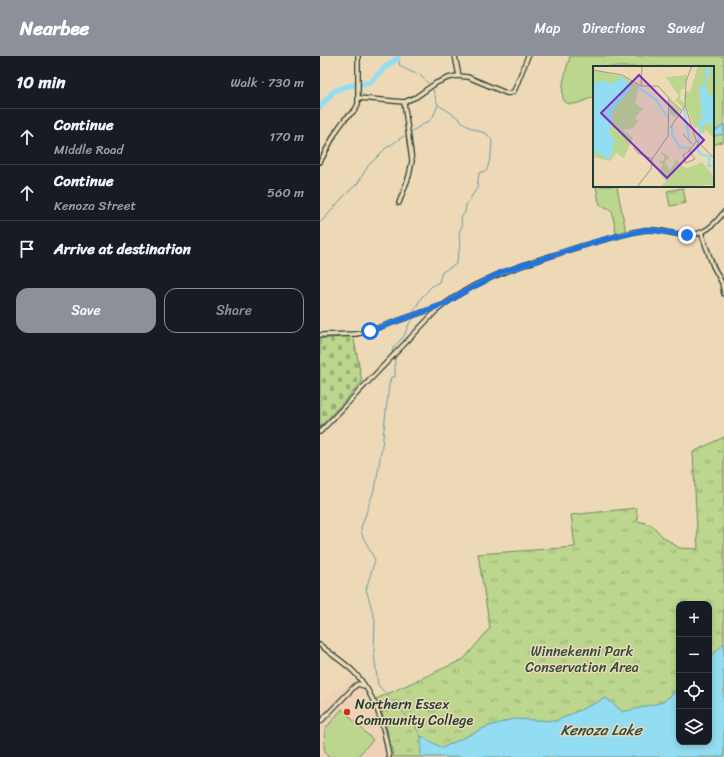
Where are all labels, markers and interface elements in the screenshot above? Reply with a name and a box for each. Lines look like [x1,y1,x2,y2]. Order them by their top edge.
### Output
text: Nearbee [20,12,89,45]
text: Map [534,16,560,41]
text: Directions [582,16,645,41]
text: Saved [667,16,704,41]
inset map [593,66,714,187]
text: 10 min [16,67,65,97]
text: Walk · 730 m [230,71,304,94]
text: Continue [54,112,114,138]
text: 170 m [269,125,304,148]
icon: ahead [16,126,38,148]
text: Middle Road [54,138,123,161]
text: Continue [54,168,114,194]
text: 560 m [267,181,304,204]
icon: ahead [16,182,38,204]
text: Kenoza Street [54,194,136,217]
route end [678,226,696,244]
text: Arrive at destination [54,236,191,262]
icon: arrive [16,238,38,260]
button: Save [16,288,156,333]
button: Share [164,288,304,333]
route start [361,322,379,340]
map controls [676,601,712,745]
button: + [676,601,712,637]
button: − [676,637,712,673]
park label: Winnekenni Park Conservation Area [525,639,639,680]
button: locate [676,673,712,709]
place label: Northern Essex Community College [355,692,473,733]
marker: Northern Essex Community College [342,707,352,717]
button: layers [676,709,712,745]
water label: Kenoza Lake [560,717,643,743]

